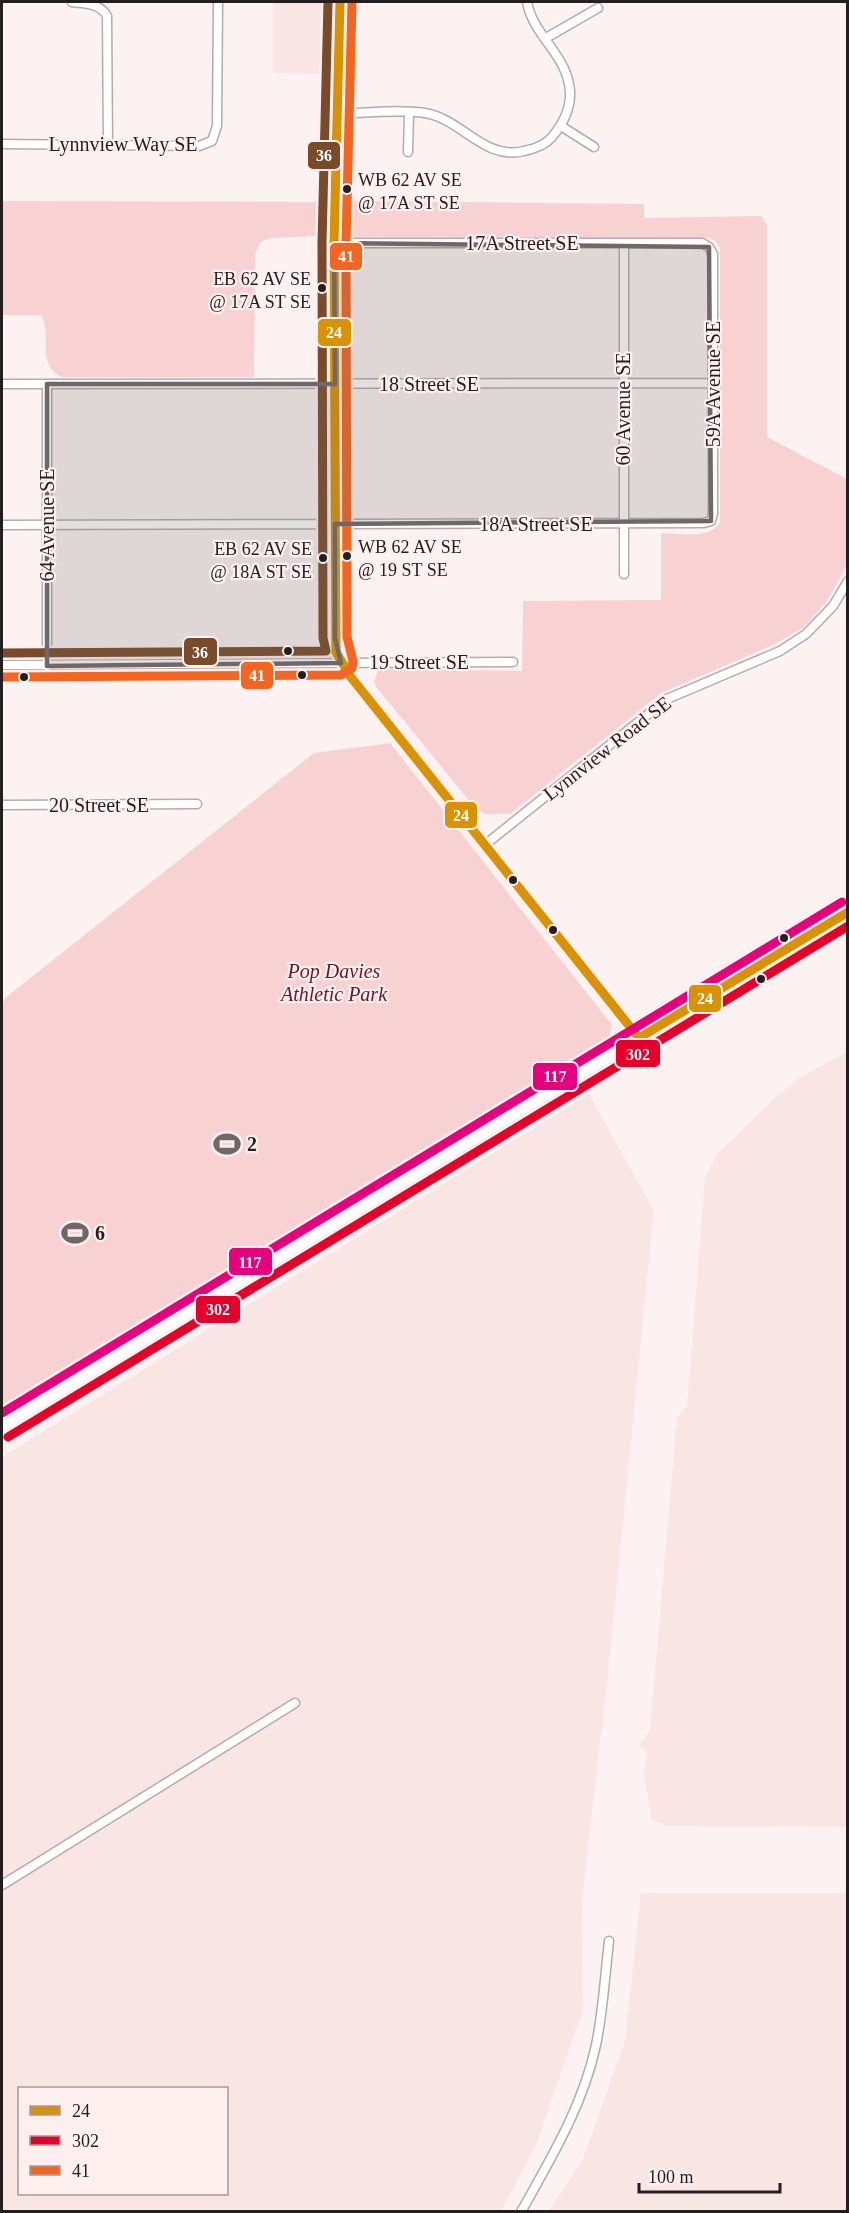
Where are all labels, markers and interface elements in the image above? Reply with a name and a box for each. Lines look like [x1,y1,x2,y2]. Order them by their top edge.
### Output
street label: Lynnview Way SE [48,133,198,156]
line badge: 36 [307,141,341,170]
text: 36 [316,147,332,164]
place label: WB 62 AV SE @ 17A ST SE [358,170,462,213]
marker: WB 62 AV SE @ 17A ST SE [341,183,353,195]
street label: 17A Street SE [465,232,579,254]
line badge: 41 [329,242,363,271]
text: 41 [338,248,354,265]
place label: EB 62 AV SE @ 17A ST SE [209,269,311,312]
marker: EB 62 AV SE @ 17A ST SE [316,282,328,294]
line badge: 24 [317,318,352,347]
street label: 59A Avenue SE [702,321,724,447]
text: 24 [326,324,342,341]
street label: 60 Avenue SE [612,353,634,465]
street label: 18 Street SE [379,373,479,395]
street label: 64 Avenue SE [36,469,58,581]
street label: 18A Street SE [479,513,593,535]
place label: WB 62 AV SE @ 19 ST SE [358,537,462,580]
place label: EB 62 AV SE @ 18A ST SE [210,539,312,582]
marker: WB 62 AV SE @ 19 ST SE [341,550,353,562]
marker: EB 62 AV SE @ 18A ST SE [317,552,329,564]
line badge: 36 [183,637,218,666]
text: 36 [192,644,208,661]
unlabelled marker [282,645,294,657]
street label: 19 Street SE [369,651,469,673]
line badge: 41 [240,661,274,690]
text: 41 [249,667,265,684]
unlabelled marker [296,669,308,681]
unlabelled marker [18,671,30,683]
street label: Lynnview Road SE [539,691,676,805]
street label: 20 Street SE [49,794,149,816]
line badge: 24 [444,801,478,829]
text: 24 [453,807,469,824]
unlabelled marker [507,874,519,886]
unlabelled marker [547,924,559,936]
unlabelled marker [778,932,790,944]
park label: Pop Davies Athletic Park [279,960,388,1005]
unlabelled marker [755,973,767,985]
line badge: 24 [688,984,722,1013]
text: 24 [697,990,713,1007]
line badge: 302 [615,1039,661,1068]
text: 302 [626,1046,650,1063]
line badge: 117 [532,1062,578,1091]
text: 117 [543,1068,567,1085]
sports icon: 2 [212,1129,242,1159]
place label: 2 [247,1133,257,1155]
sports icon: 6 [60,1218,90,1248]
place label: 6 [95,1222,105,1244]
line badge: 117 [228,1247,273,1276]
text: 117 [238,1254,262,1271]
line badge: 302 [195,1295,241,1324]
text: 302 [206,1301,230,1318]
legend [18,2087,228,2195]
text: 24 [72,2101,90,2121]
text: 302 [72,2131,99,2151]
scale bar [639,2156,780,2194]
text: 41 [72,2161,90,2181]
text: 100 m [648,2167,694,2187]

